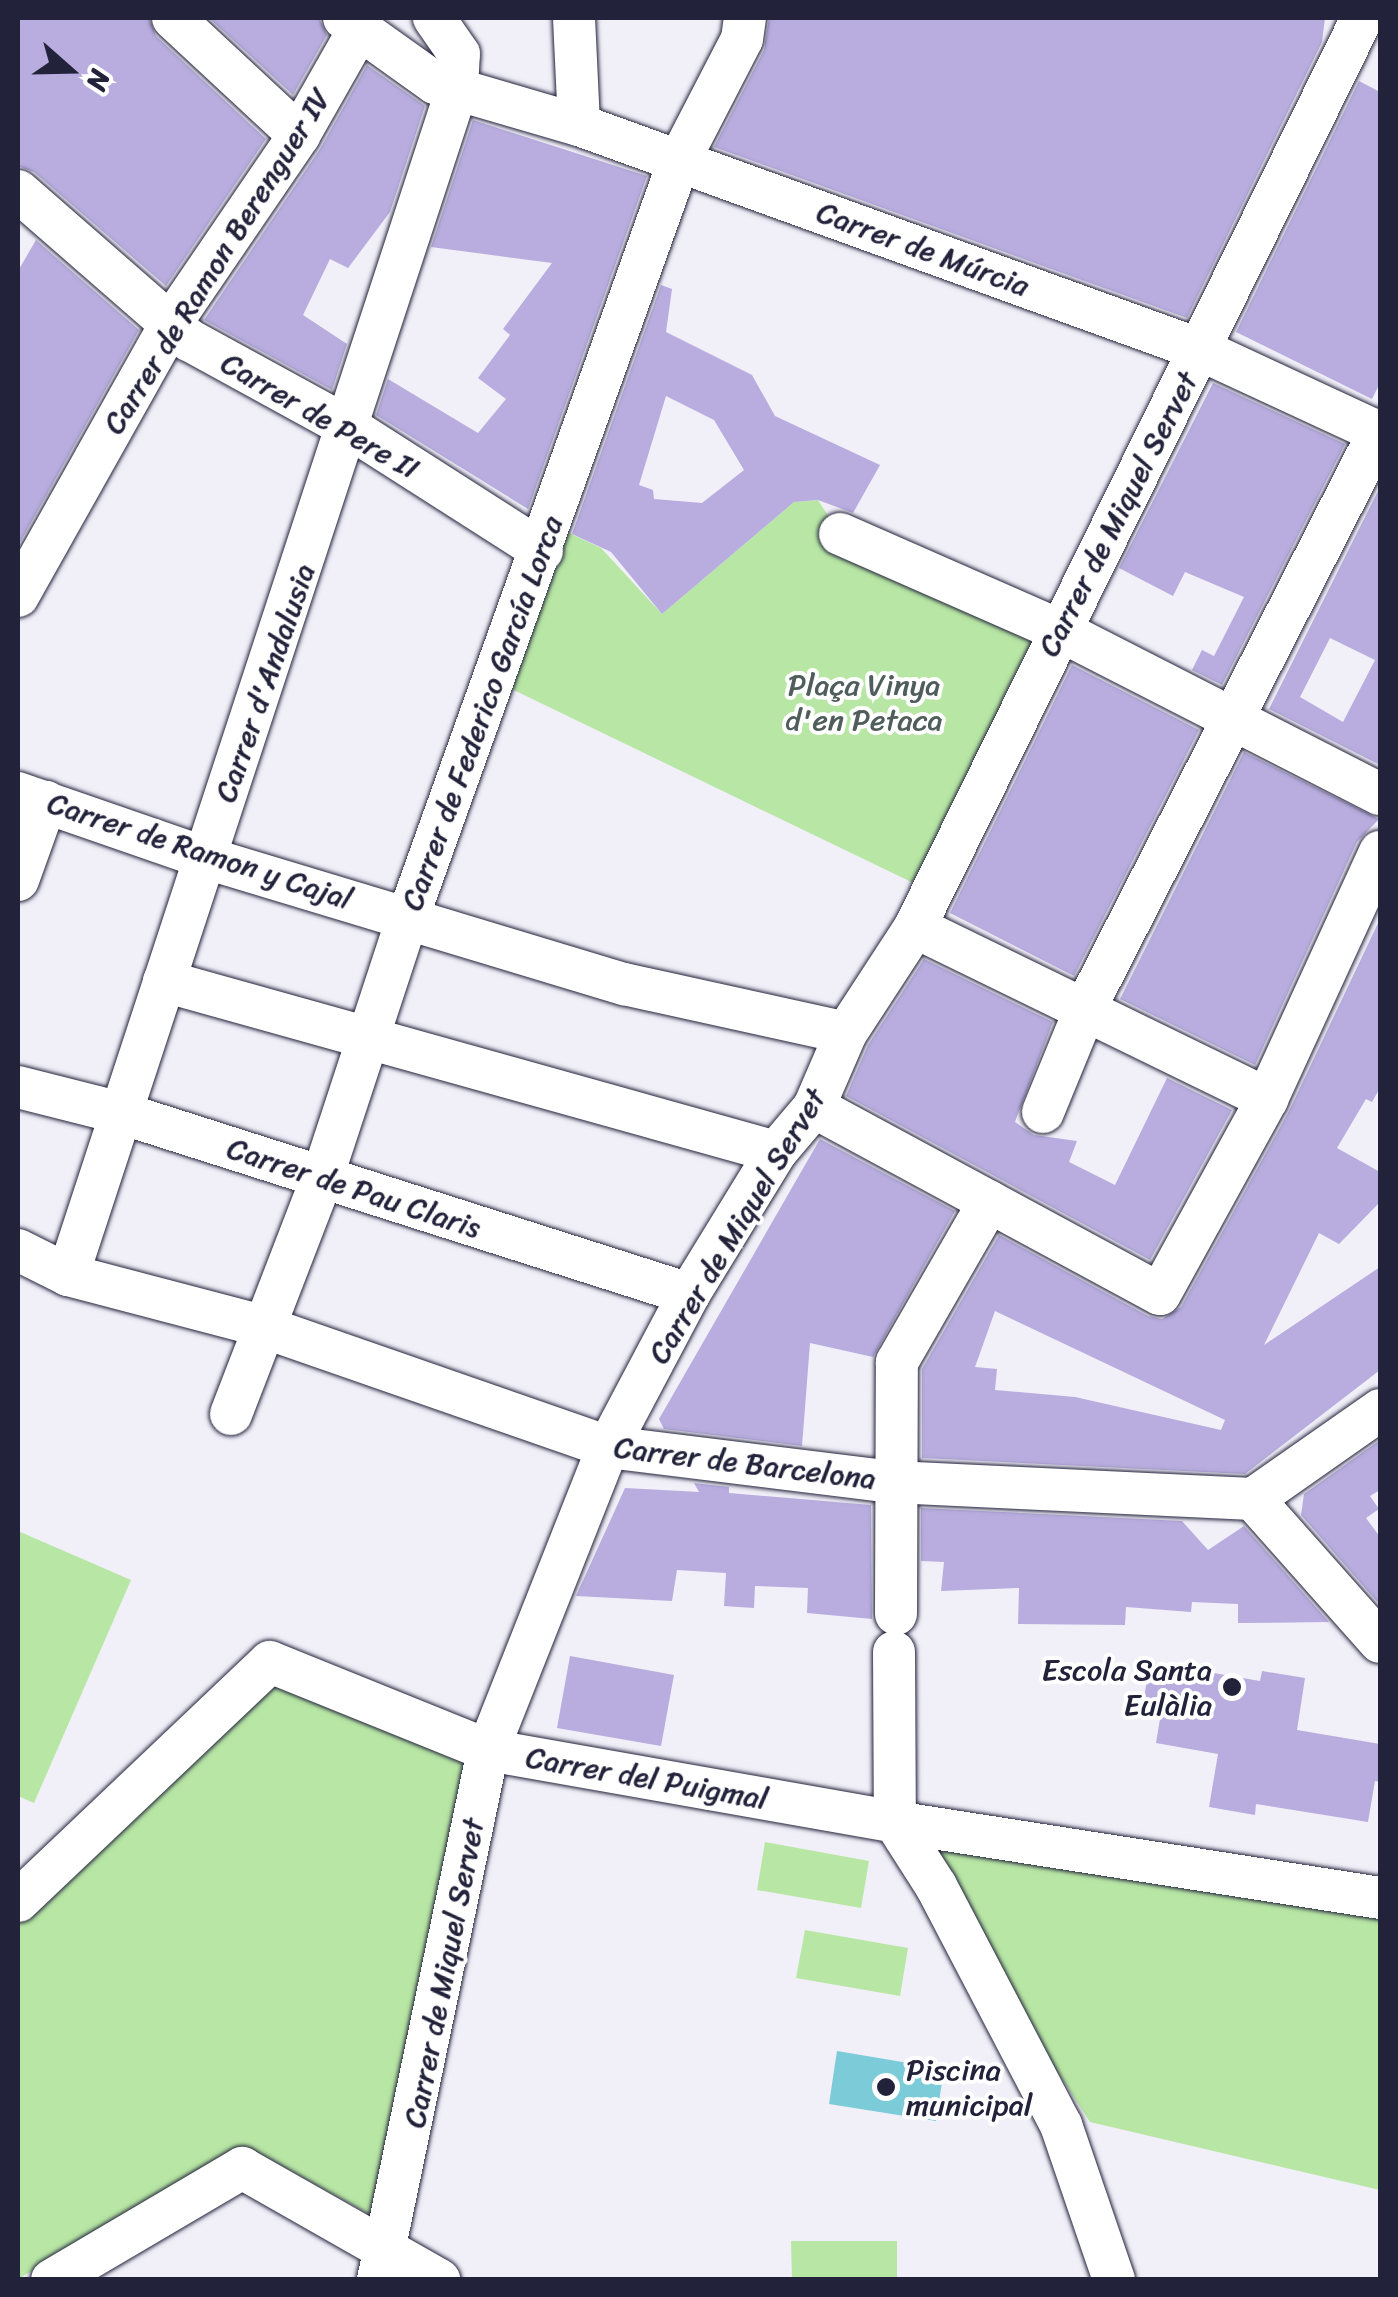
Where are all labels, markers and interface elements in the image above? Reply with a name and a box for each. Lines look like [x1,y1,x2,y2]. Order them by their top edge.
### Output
north arrow [20,20,120,120]
text: N [72,63,125,98]
street label: Carrer de Ramon Berenguer IV [95,81,339,441]
street label: Carrer de Múrcia [812,194,1034,304]
street label: Carrer de Pere II [214,345,426,487]
street label: Carrer de Miquel Servet [1030,365,1206,663]
street label: Carrer de Federico García Lorca [394,510,570,916]
street label: Carrer d'Andalusia [207,559,323,807]
park label: Plaça Vinya d'en Petaca [785,667,943,738]
street label: Carrer de Ramon y Cajal [43,785,357,917]
street label: Carrer de Miquel Servet [640,1082,834,1370]
street label: Carrer de Pau Claris [222,1130,486,1246]
street label: Carrer de Barcelona [612,1429,878,1497]
place label: Escola Santa Eulàlia [1042,1652,1212,1722]
marker: Escola Santa Eulàlia [1221,1676,1243,1698]
street label: Carrer del Puigmal [523,1739,771,1817]
street label: Carrer de Miquel Servet [396,1815,492,2131]
place label: Piscina municipal [906,2052,1032,2122]
marker: Piscina municipal [875,2076,897,2098]

